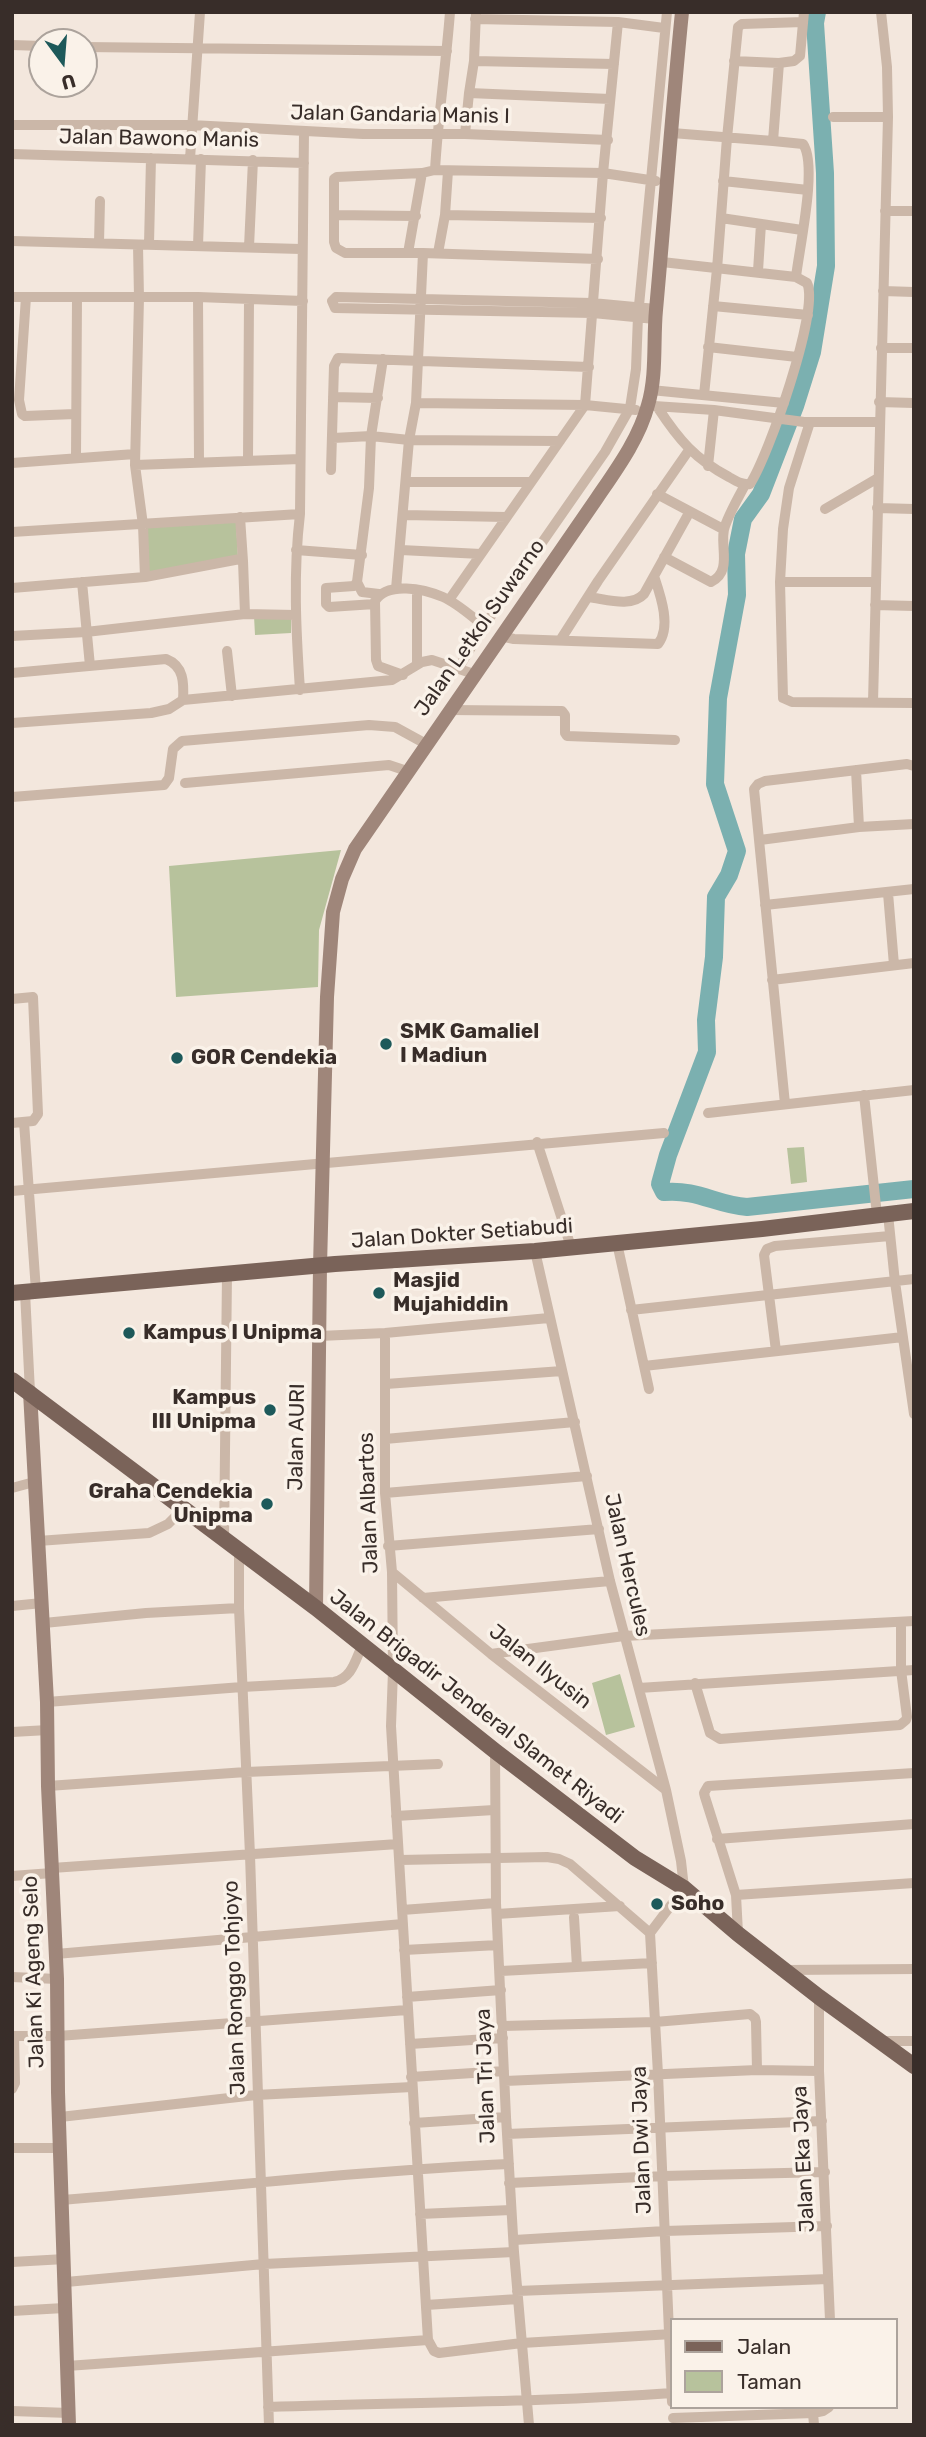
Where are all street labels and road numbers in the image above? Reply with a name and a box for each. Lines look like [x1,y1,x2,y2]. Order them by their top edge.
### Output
street label: Jalan Gandaria Manis I [290,100,510,130]
street label: Jalan Bawono Manis [59,125,259,153]
street label: Jalan Letkol Suwarno [409,535,551,721]
street label: Jalan Dokter Setiabudi [350,1214,574,1254]
street label: Jalan AURI [283,1383,311,1491]
street label: Jalan Albartos [354,1432,384,1574]
street label: Jalan Hercules [598,1491,656,1639]
street label: Jalan Brigadir Jenderal Slamet Riyadi [324,1585,628,1829]
street label: Jalan Ilyusin [484,1619,596,1715]
street label: Jalan Ki Ageng Selo [18,1875,50,2069]
street label: Jalan Ronggo Tohjoyo [219,1880,251,2096]
street label: Jalan Tri Jaya [471,2008,501,2144]
street label: Jalan Dwi Jaya [627,2065,657,2215]
street label: Jalan Eka Jaya [788,2085,820,2233]

